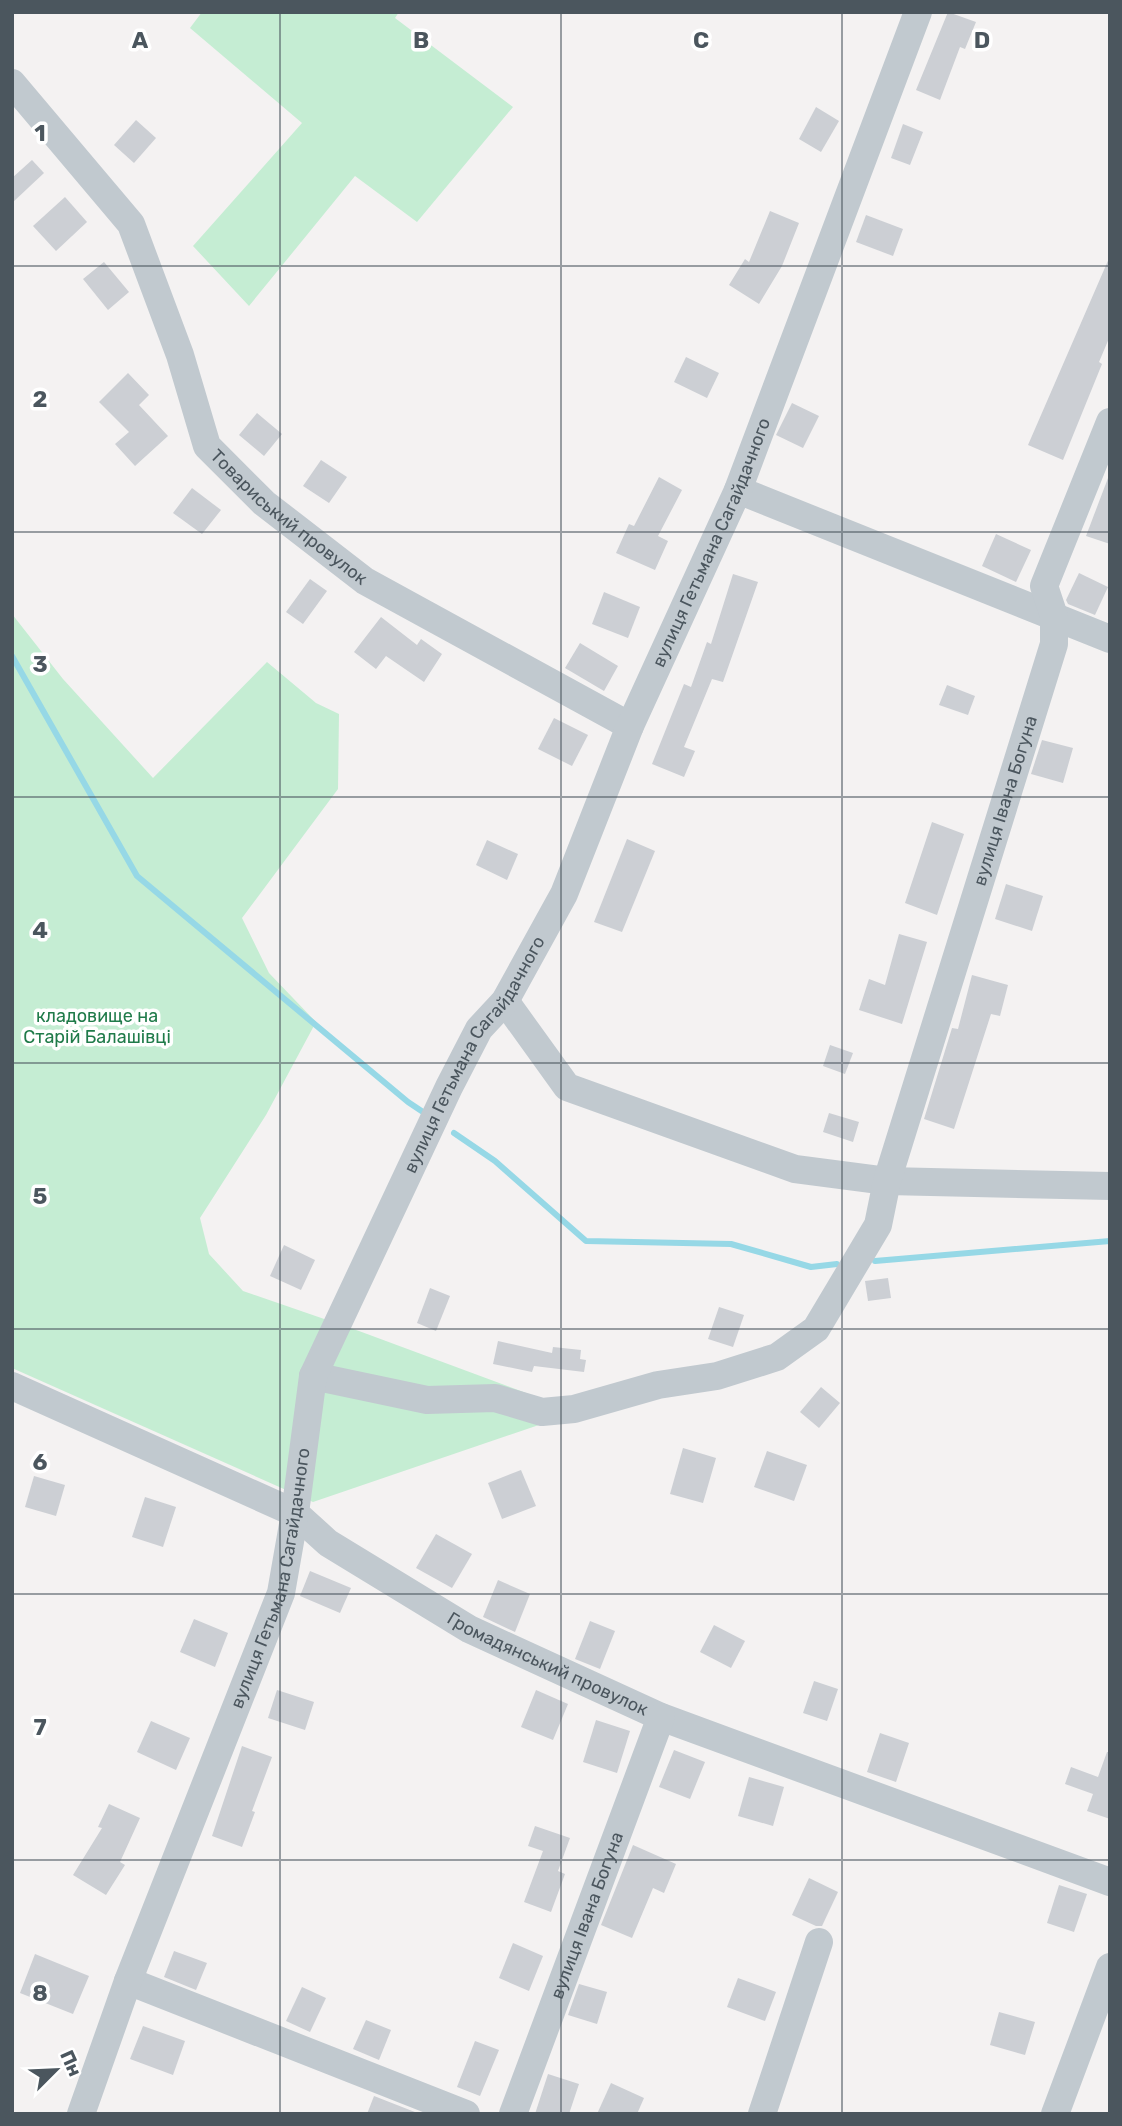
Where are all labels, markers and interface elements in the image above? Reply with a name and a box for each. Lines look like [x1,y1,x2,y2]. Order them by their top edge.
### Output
text: A [132,26,149,54]
text: B [413,26,429,54]
text: C [693,26,709,54]
text: D [974,26,990,54]
text: 1 [34,119,46,147]
text: 2 [33,385,47,413]
street label: вулиця Гетьмана Сагайдачного [647,415,775,671]
street label: Товариський провулок [206,445,372,590]
text: 3 [32,650,48,678]
street label: вулиця Івана Богуна [969,713,1042,888]
text: 4 [32,916,48,944]
street label: вулиця Гетьмана Сагайдачного [399,932,550,1177]
park label: кладовище на Старій Балашівці [23,1005,171,1048]
text: 5 [33,1182,48,1210]
street label: вулиця Гетьмана Сагайдачного [226,1447,314,1711]
text: 6 [33,1448,48,1476]
street label: Громадянський провулок [443,1607,652,1721]
text: 7 [33,1713,47,1741]
street label: вулиця Івана Богуна [546,1829,628,2002]
text: 8 [32,1979,48,2007]
north arrow [21,2035,91,2105]
text: Пн [55,2047,87,2080]

